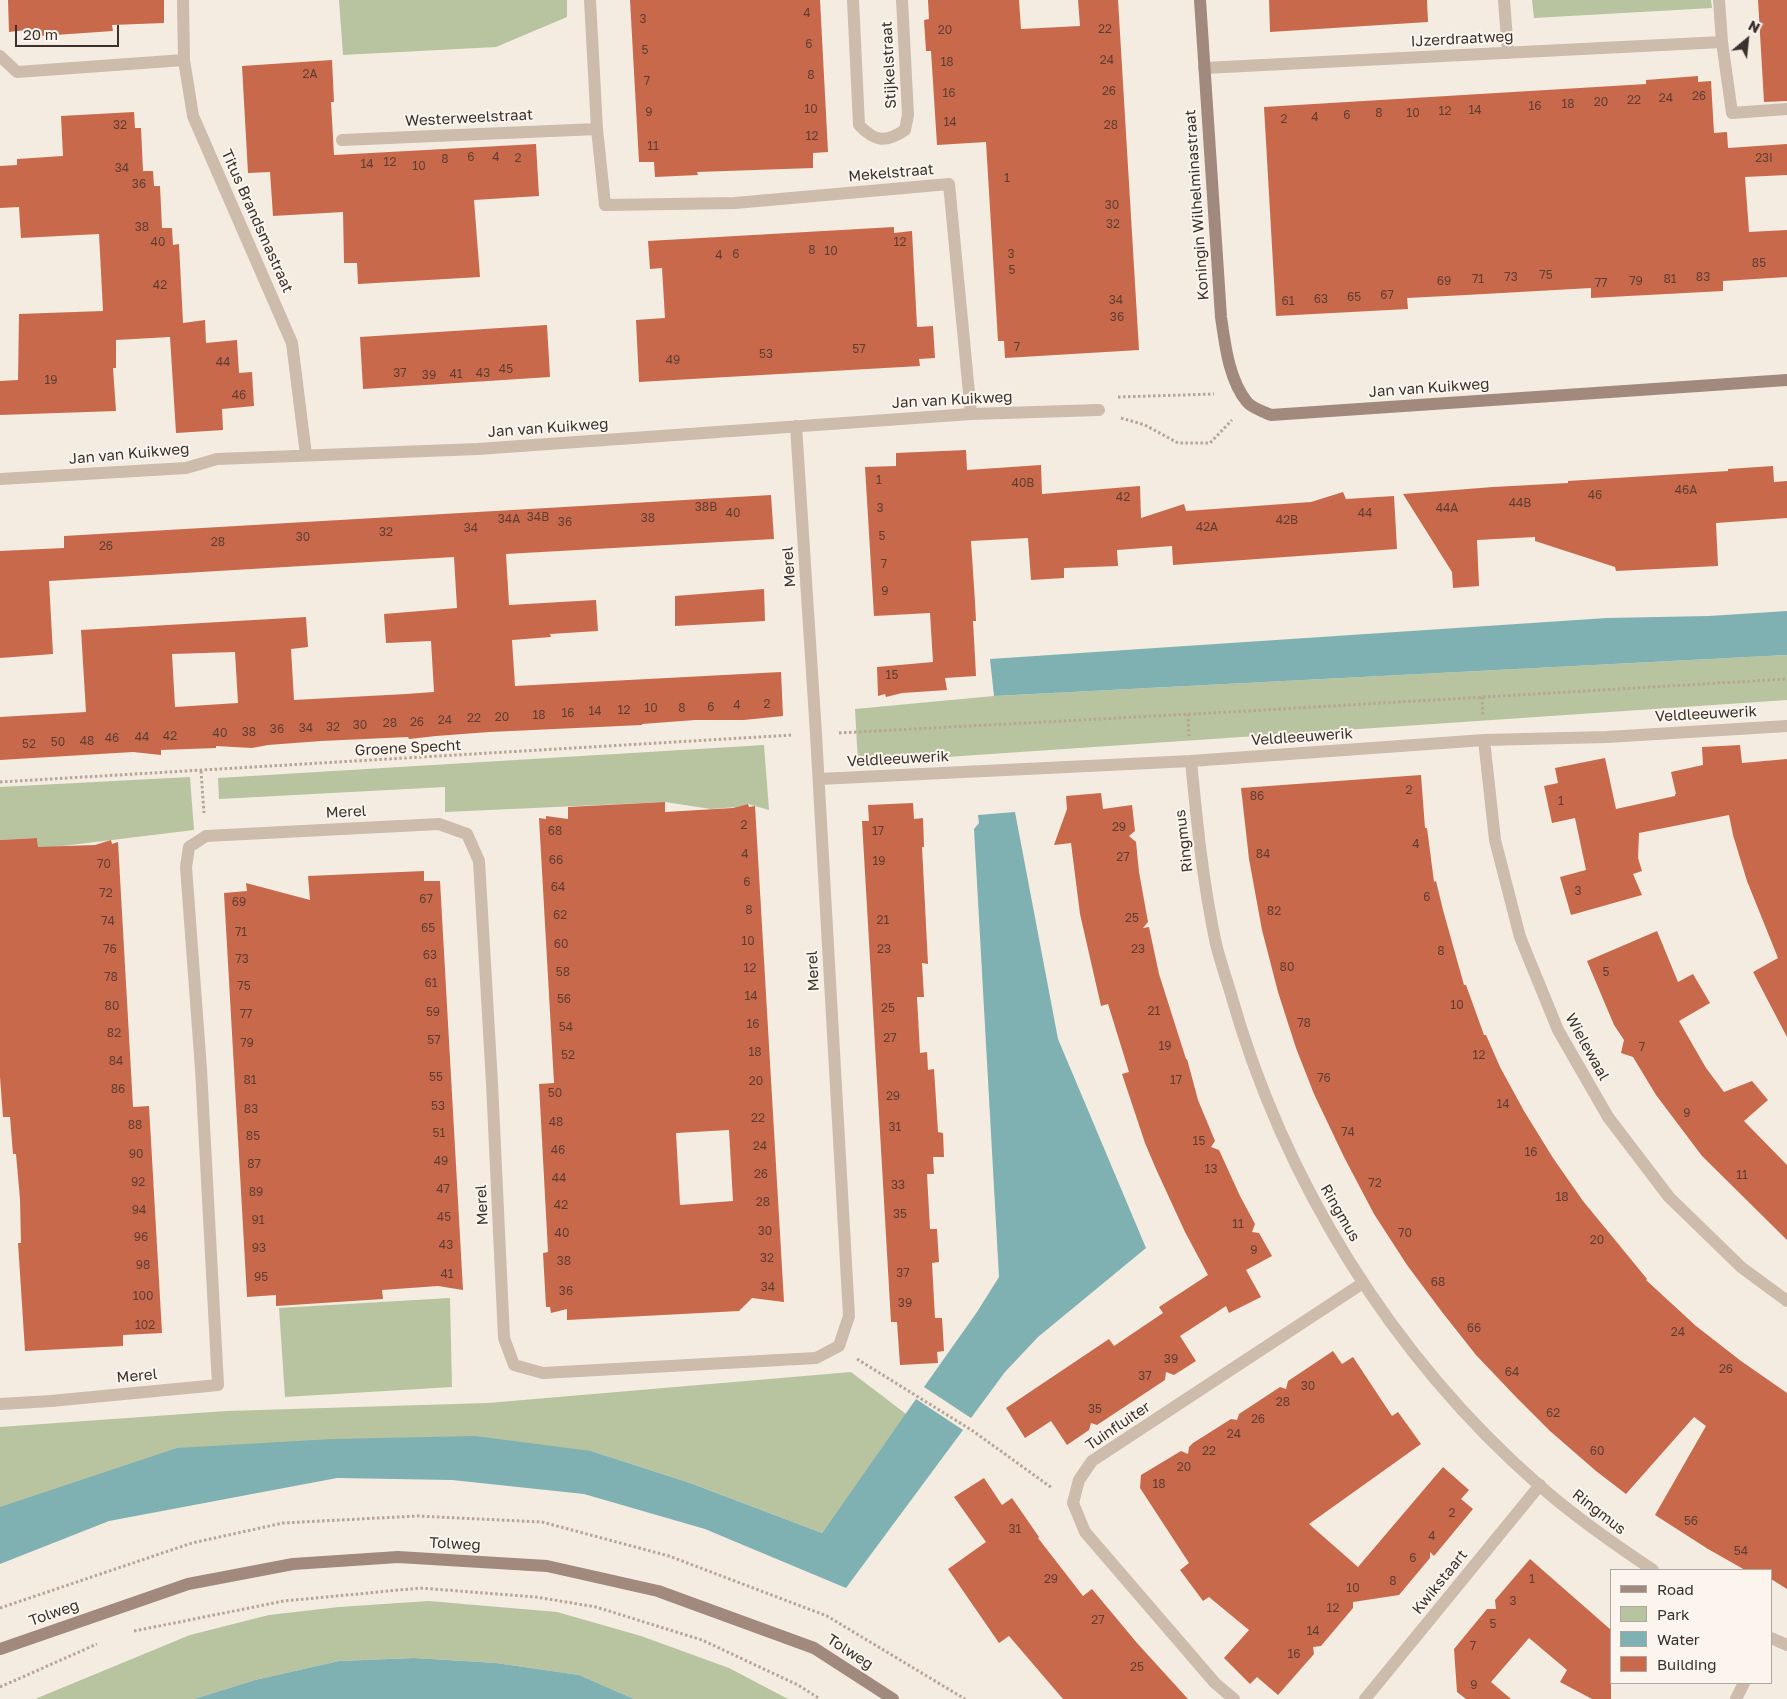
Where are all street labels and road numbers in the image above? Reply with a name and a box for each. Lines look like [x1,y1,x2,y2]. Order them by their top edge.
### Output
street label: Stijkelstraat [878,21,900,109]
street label: IJzerdraatweg [1410,27,1514,51]
street label: Westerweelstraat [405,106,533,130]
street label: Koningin Wilhelminastraat [1181,109,1213,301]
street label: Titus Brandsmastraat [217,147,297,295]
street label: Mekelstraat [848,160,934,186]
street label: Jan van Kuikweg [1368,375,1490,401]
street label: Jan van Kuikweg [891,388,1013,412]
street label: Jan van Kuikweg [487,415,609,441]
street label: Jan van Kuikweg [68,440,190,468]
street label: Merel [779,546,799,588]
street label: Veldleeuwerik [1655,702,1757,726]
street label: Veldleeuwerik [1251,724,1353,750]
street label: Groene Specht [354,736,462,760]
street label: Veldleeuwerik [847,747,949,771]
street label: Merel [325,802,367,822]
street label: Ringmus [1171,809,1197,873]
street label: Merel [803,950,823,992]
street label: Wielewaal [1561,1010,1613,1084]
street label: Ringmus [1316,1181,1364,1245]
street label: Merel [472,1184,492,1226]
street label: Merel [116,1365,158,1387]
street label: Tuinfluiter [1082,1398,1154,1454]
street label: Ringmus [1569,1486,1629,1538]
street label: Tolweg [429,1534,481,1554]
street label: Kwikstaart [1409,1546,1471,1618]
street label: Tolweg [27,1596,81,1630]
street label: Tolweg [823,1630,877,1674]

